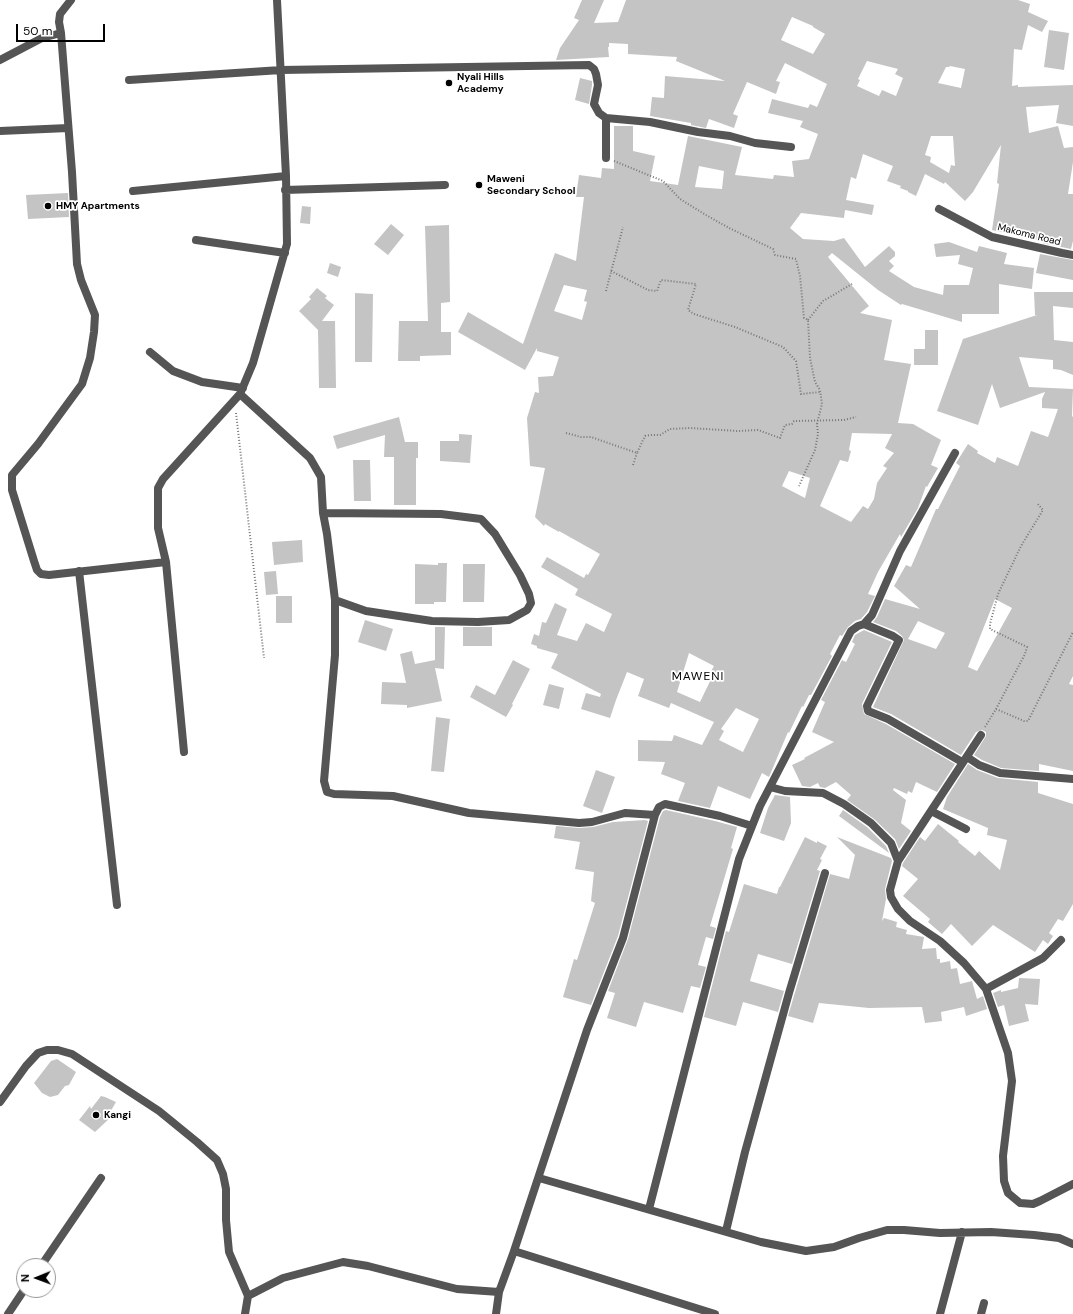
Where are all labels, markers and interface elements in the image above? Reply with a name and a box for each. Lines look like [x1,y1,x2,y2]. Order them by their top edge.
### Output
scale bar [18,16,107,42]
text: 50 m [23,23,52,39]
place label: Nyali Hills Academy [457,71,504,94]
marker: Nyali Hills Academy [444,78,454,88]
place label: Maweni Secondary School [487,173,575,196]
marker: Maweni Secondary School [474,180,484,190]
place label: HMY Apartments [56,200,140,212]
marker: HMY Apartments [43,201,53,211]
street label: Makoma Road [996,221,1062,249]
district label: MAWENI [672,670,724,684]
place label: Kangi [104,1109,131,1121]
marker: Kangi [91,1110,101,1120]
north arrow [16,1258,56,1298]
text: N [18,1274,32,1282]

